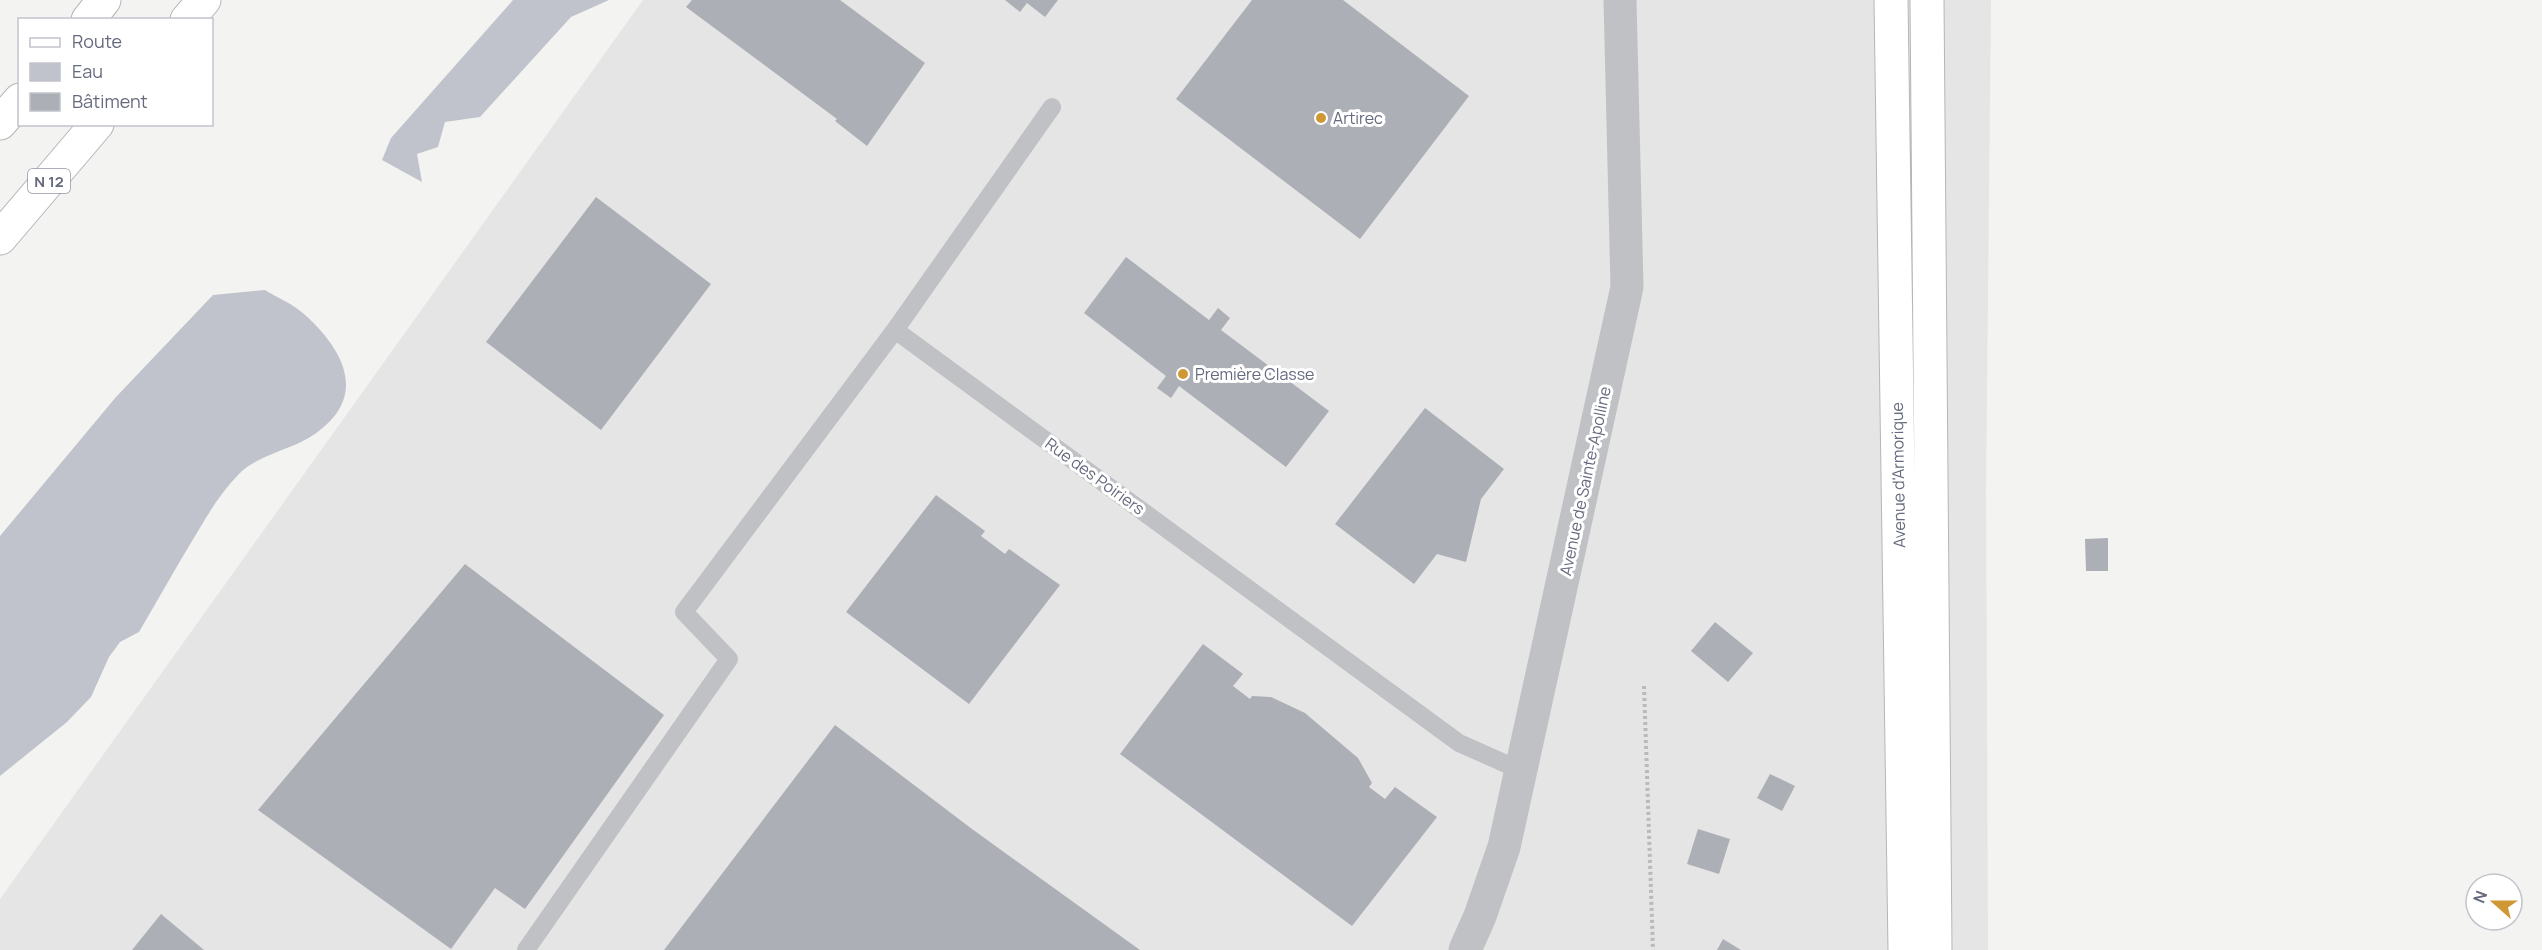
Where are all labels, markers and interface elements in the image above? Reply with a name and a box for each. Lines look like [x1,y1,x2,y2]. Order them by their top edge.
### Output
legend [18,18,213,126]
text: Route [72,29,122,53]
text: Eau [72,59,103,83]
text: Bâtiment [72,89,148,113]
place label: Artirec [1333,107,1383,129]
marker: Artirec [1314,111,1328,125]
road number: N 12 [28,169,70,193]
place label: Première Classe [1195,363,1314,385]
marker: Première Classe [1176,367,1190,381]
street label: Avenue de Sainte-Apolline [1554,384,1616,578]
street label: Avenue d'Armorique [1886,402,1910,548]
street label: Rue des Poiriers [1041,432,1149,520]
north arrow [2464,872,2524,932]
text: N [2468,887,2492,906]

